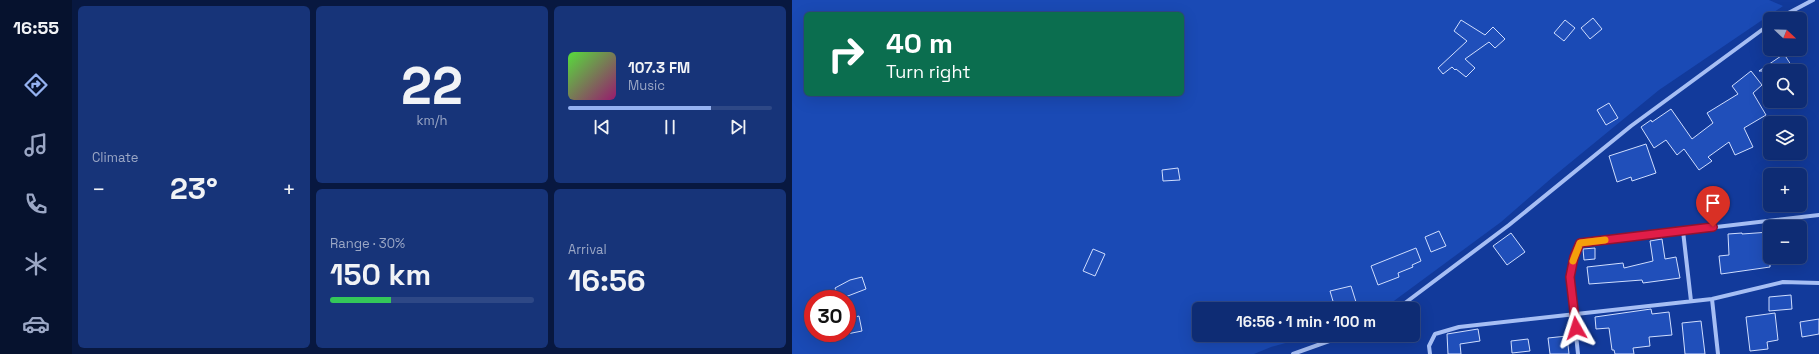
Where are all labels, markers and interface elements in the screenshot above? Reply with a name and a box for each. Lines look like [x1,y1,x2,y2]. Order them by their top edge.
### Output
north arrow [1763,12,1807,56]
map controls [1763,12,1807,264]
text: 16:55 [13,16,59,39]
text: 40 m [886,25,953,61]
icon: right [820,28,872,80]
text: 22 [401,53,463,119]
text: 107.3 FM [628,58,690,77]
text: Turn right [886,60,970,83]
button: search [1763,64,1807,108]
icon: directions [22,71,50,99]
text: Music [628,77,665,94]
text: km/h [417,112,447,129]
icon: previous [591,116,613,138]
icon: pause [659,116,681,138]
icon: next [727,116,749,138]
button: layers [1763,116,1807,160]
icon: music [22,131,50,159]
text: Climate [92,149,138,166]
button: + [1763,168,1807,212]
text: 23° [170,169,218,208]
text: − [92,175,106,203]
text: + [282,175,296,203]
pin [1696,186,1730,227]
icon: phone [22,190,50,218]
icon: arrive [1702,192,1724,214]
button: − [1763,220,1807,264]
text: Range · 30% [330,235,405,252]
text: Arrival [568,241,607,258]
icon: climate [22,250,50,278]
text: 150 km [330,255,431,294]
text: 16:56 [568,261,646,300]
speed limit sign: 30 [804,290,856,342]
position arrow [1555,307,1597,349]
icon: car [22,310,50,338]
text: 16:56 · 1 min · 100 m [1236,312,1376,331]

